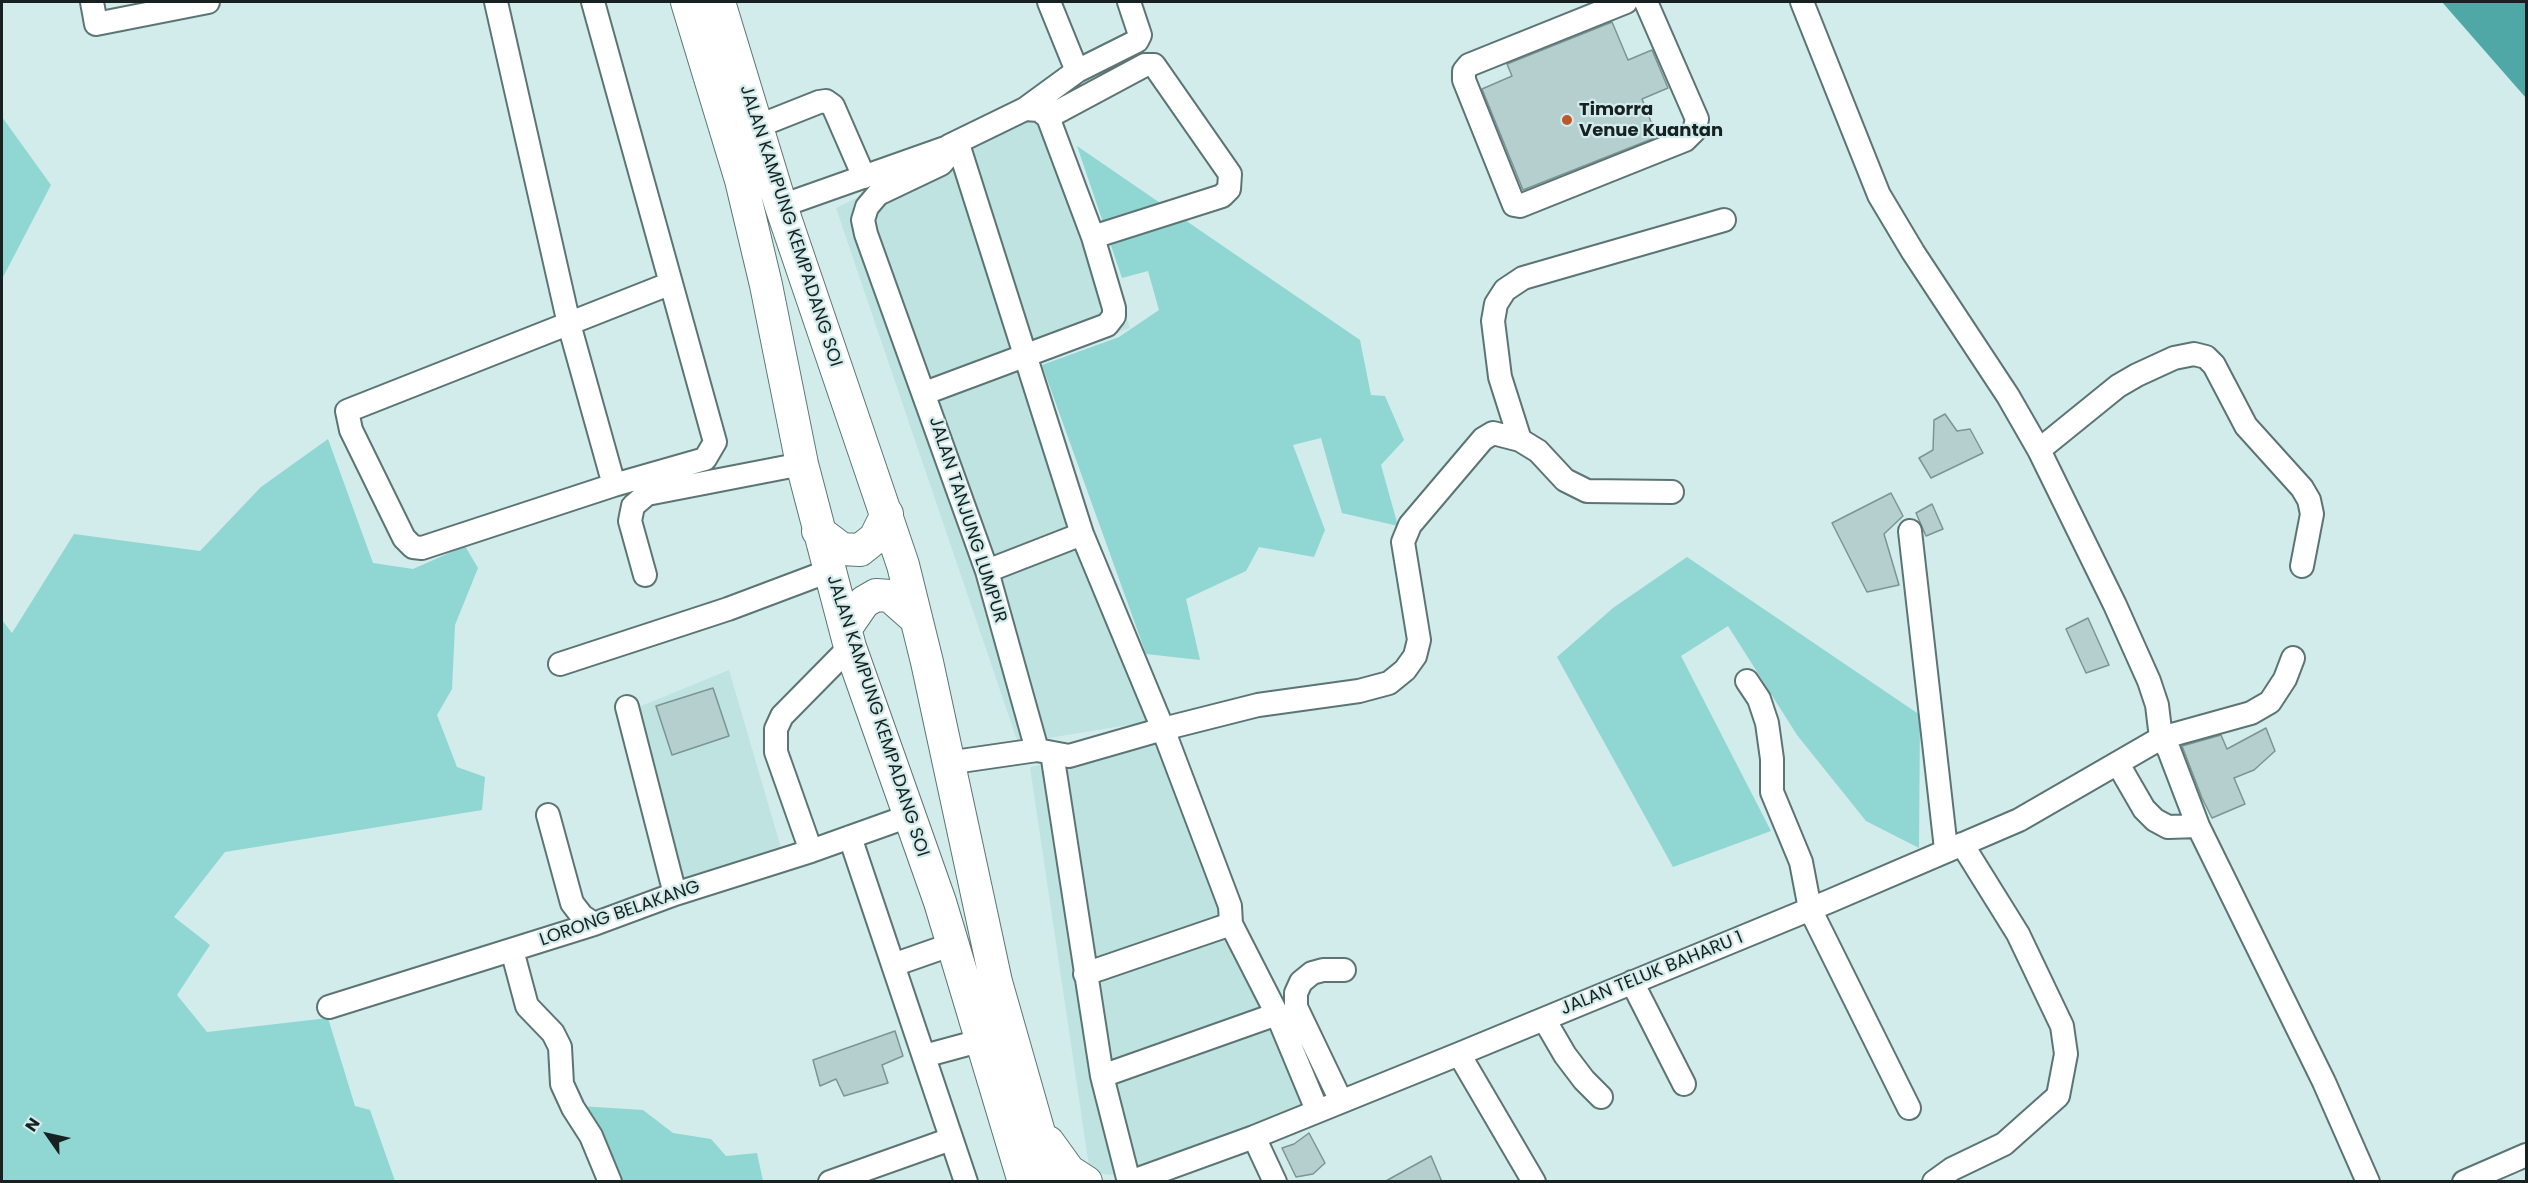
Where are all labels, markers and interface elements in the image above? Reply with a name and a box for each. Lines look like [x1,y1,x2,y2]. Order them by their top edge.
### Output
street label: JALAN KAMPUNG KEMPADANG SOI [734,82,846,370]
place label: Timorra Venue Kuantan [1579,99,1723,142]
marker: Timorra Venue Kuantan [1560,113,1574,127]
street label: JALAN TANJUNG LUMPUR [923,414,1011,626]
street label: JALAN KAMPUNG KEMPADANG SOI [821,572,933,860]
street label: LORONG BELAKANG [537,876,703,952]
street label: JALAN TELUK BAHARU 1 [1558,927,1746,1021]
north arrow [18,1105,78,1165]
text: N [20,1113,46,1136]

